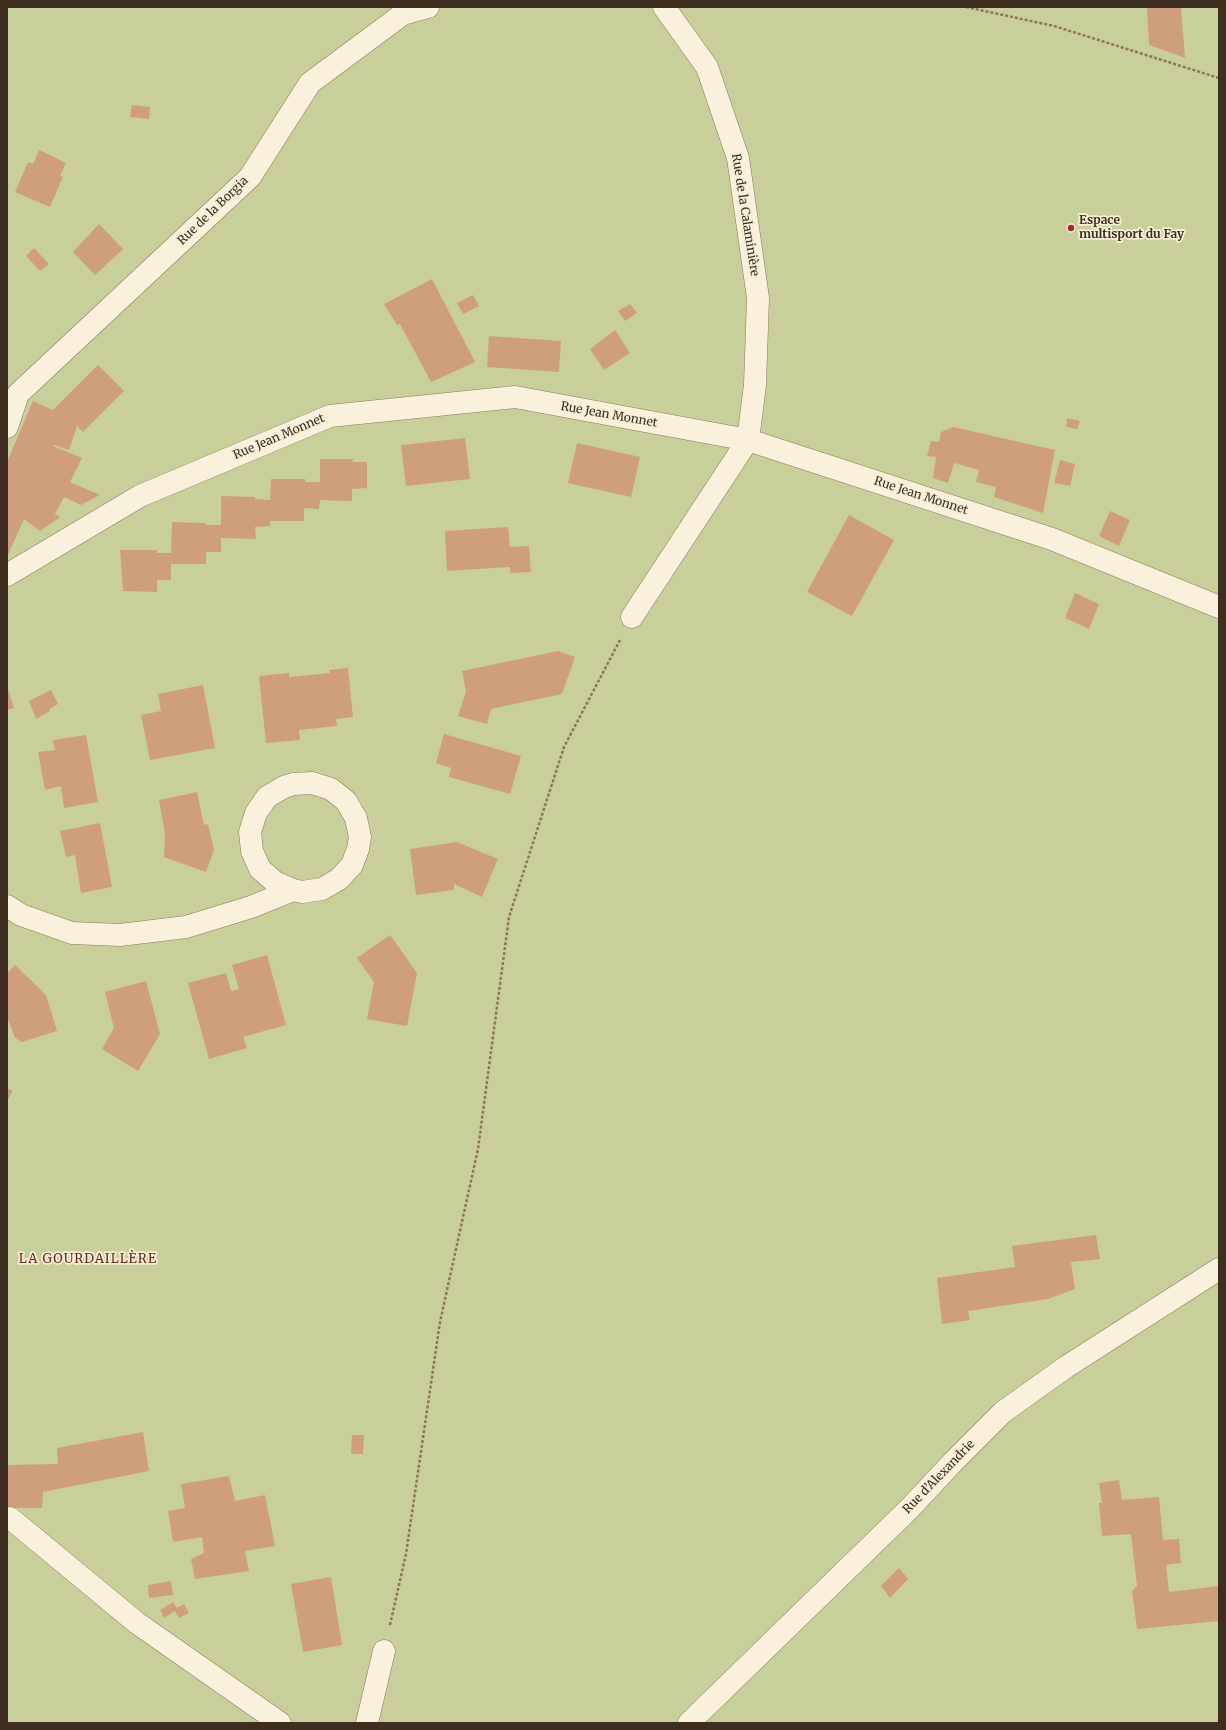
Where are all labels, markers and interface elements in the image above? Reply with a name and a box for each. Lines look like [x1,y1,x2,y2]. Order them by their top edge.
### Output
street label: Rue de la Calaminière [728,153,762,277]
street label: Rue de la Borgia [175,174,251,248]
place label: Espace multisport du Fay [1079,214,1184,242]
marker: Espace multisport du Fay [1066,223,1076,233]
street label: Rue Jean Monnet [559,399,659,431]
street label: Rue Jean Monnet [231,411,327,463]
street label: Rue Jean Monnet [872,474,970,518]
district label: LA GOURDAILLÈRE [19,1251,157,1267]
street label: Rue d’Alexandrie [900,1437,978,1517]

